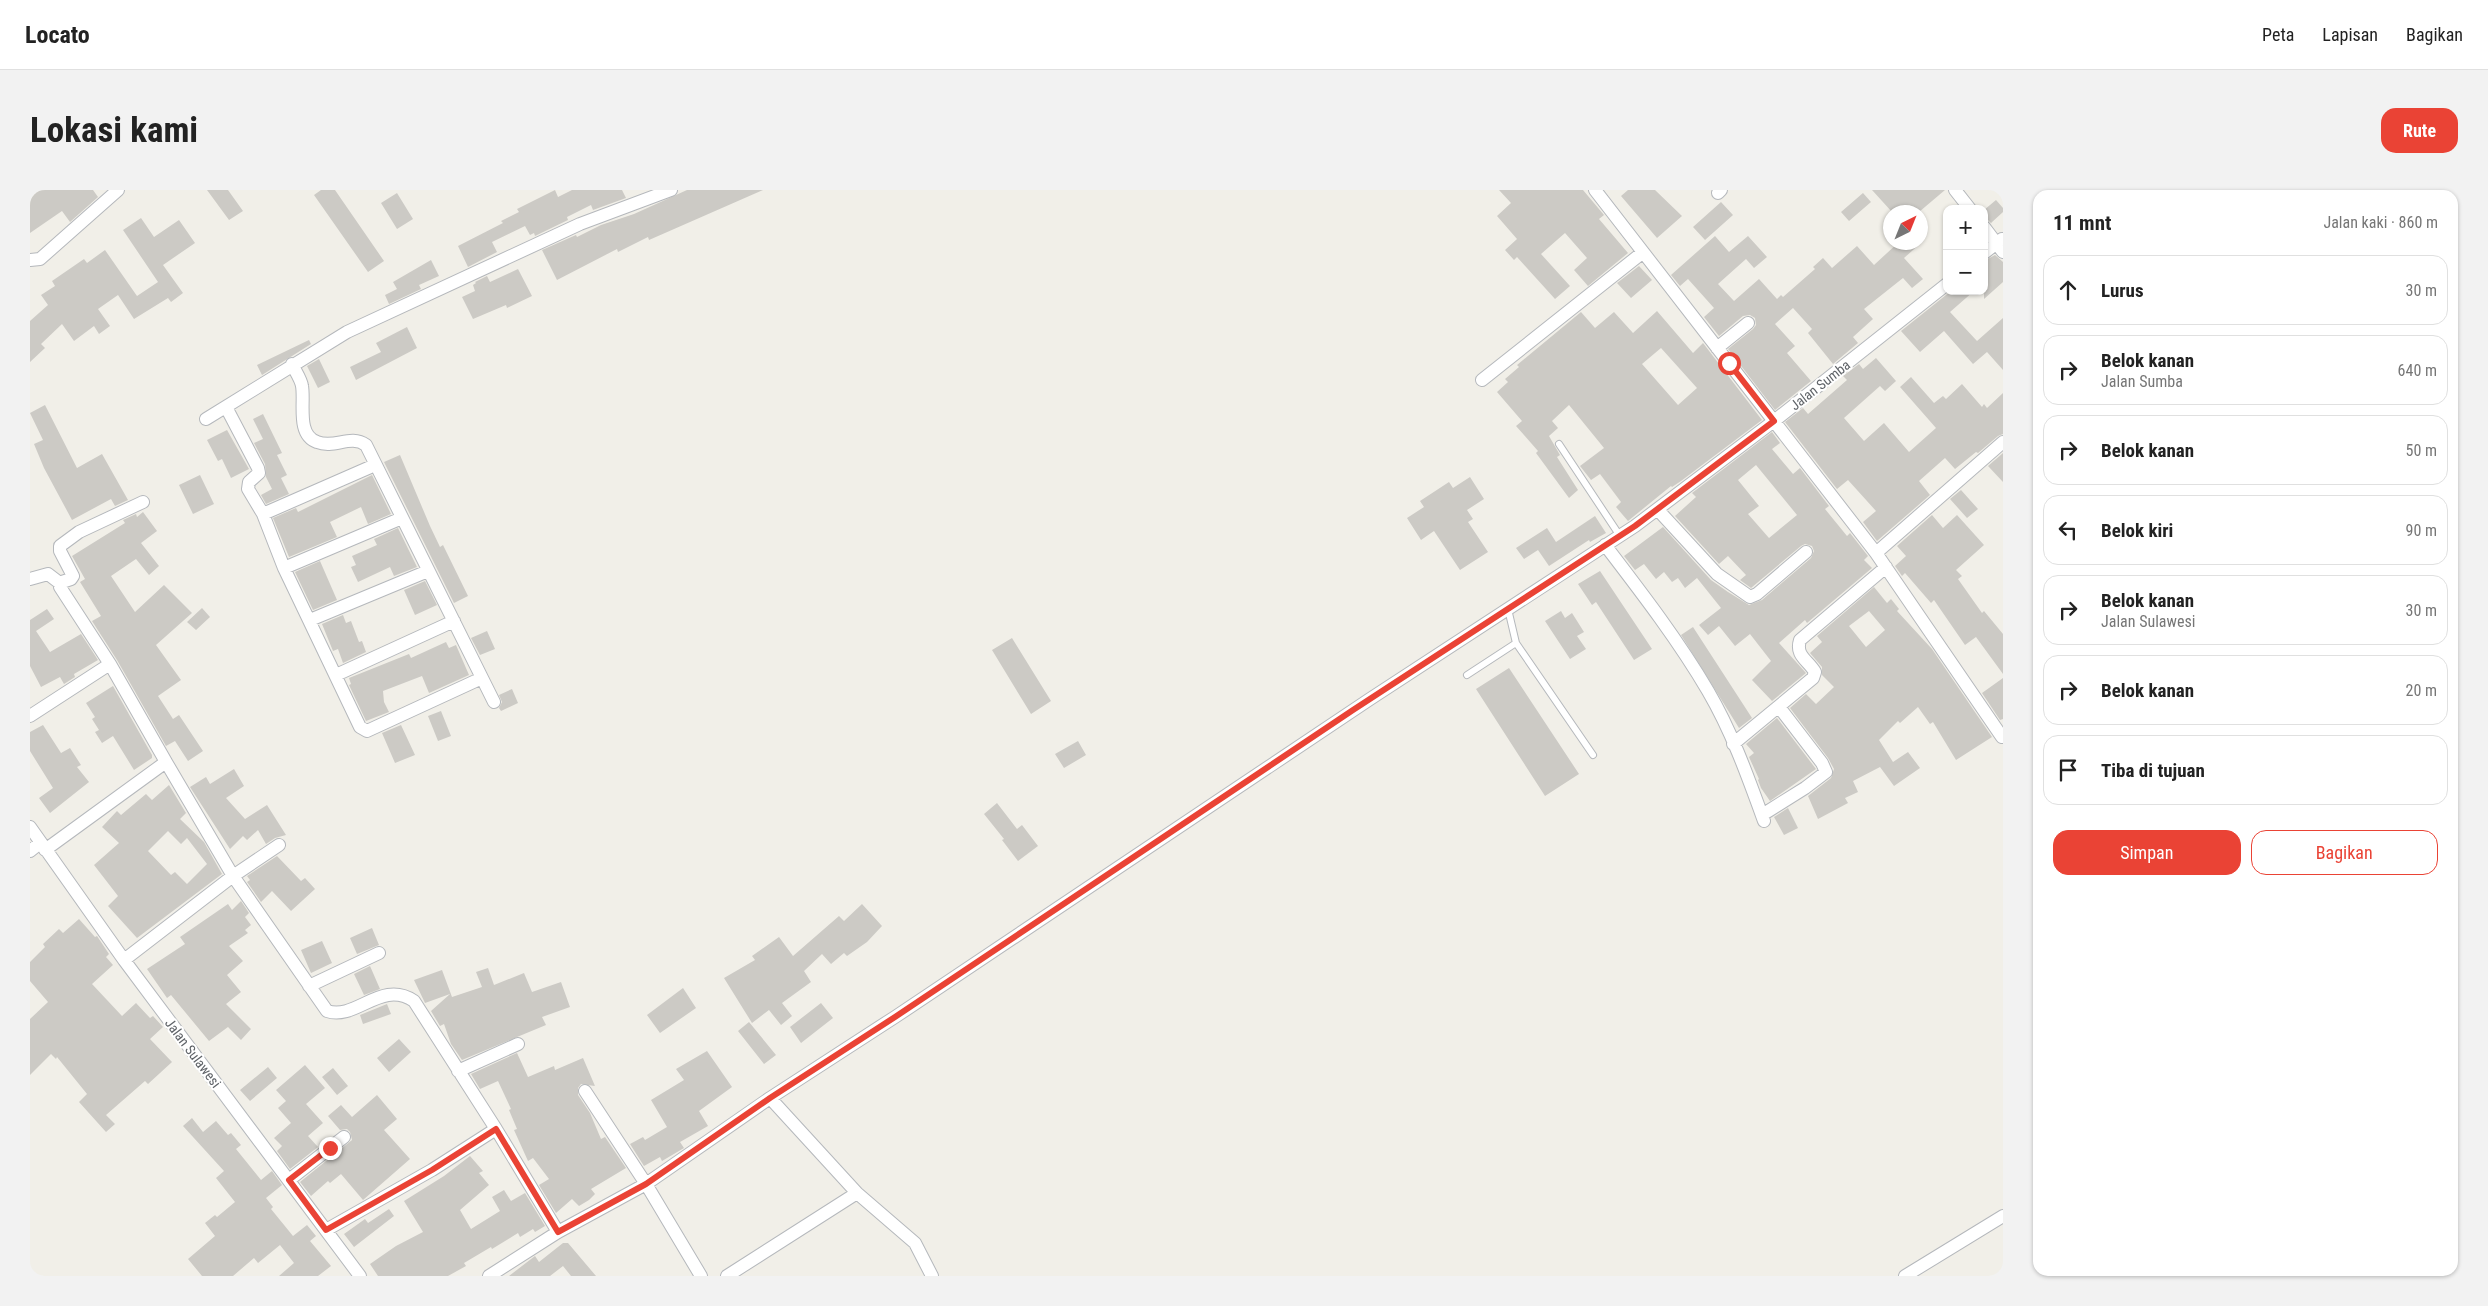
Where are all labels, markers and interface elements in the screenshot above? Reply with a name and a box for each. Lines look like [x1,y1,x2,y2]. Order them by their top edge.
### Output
text: Locato [25,21,90,49]
text: Peta [2262,24,2294,45]
text: Lapisan [2322,24,2378,45]
text: Bagikan [2406,24,2463,45]
button: Rute [2381,108,2458,153]
text: Lokasi kami [30,110,198,151]
north arrow [1883,205,1928,250]
map controls [1943,205,1988,295]
button: + [1943,205,1988,250]
text: 11 mnt [2053,211,2111,235]
text: Jalan kaki · 860 m [2323,213,2438,232]
button: − [1943,250,1988,295]
icon: ahead [2054,276,2082,304]
text: Lurus [2101,279,2144,302]
text: 30 m [2405,281,2437,300]
text: Belok kanan [2101,349,2194,372]
route start [1718,352,1741,375]
icon: right [2054,356,2082,384]
street label: Jalan Sumba [1787,357,1853,413]
text: 640 m [2398,361,2437,380]
text: Jalan Sumba [2101,372,2183,391]
icon: right [2054,436,2082,464]
text: Belok kanan [2101,439,2194,462]
text: 50 m [2405,441,2437,460]
icon: left [2054,516,2082,544]
text: Belok kiri [2101,519,2173,542]
text: 90 m [2405,521,2437,540]
text: Belok kanan [2101,589,2194,612]
icon: right [2054,596,2082,624]
text: 30 m [2405,601,2437,620]
text: Jalan Sulawesi [2101,612,2195,631]
icon: right [2054,676,2082,704]
text: Belok kanan [2101,679,2194,702]
text: 20 m [2405,681,2437,700]
icon: arrive [2054,756,2082,784]
text: Tiba di tujuan [2101,759,2205,782]
button: Simpan [2053,830,2241,875]
button: Bagikan [2251,830,2438,875]
street label: Jalan Sulawesi [162,1015,224,1091]
route end [319,1137,342,1160]

